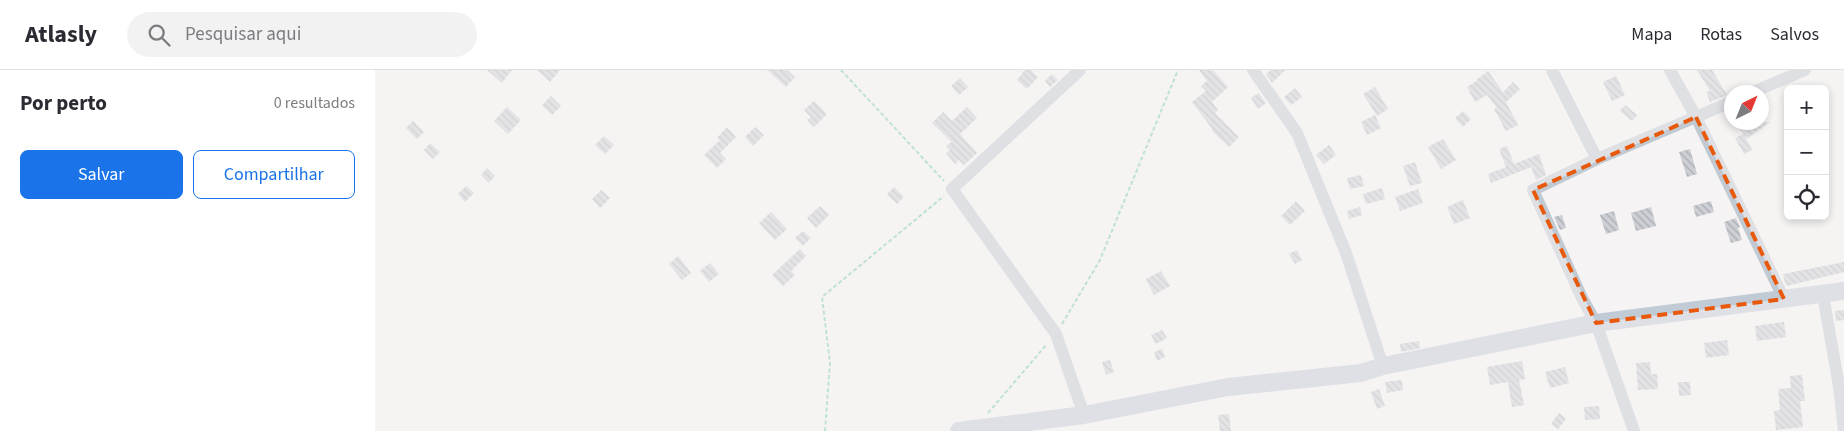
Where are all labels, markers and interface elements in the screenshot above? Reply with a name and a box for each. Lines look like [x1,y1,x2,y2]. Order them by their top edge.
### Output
search box [127,12,477,57]
text: Atlasly [25,17,97,52]
icon: search [145,21,173,49]
text: Pesquisar aqui [185,21,301,48]
text: Mapa [1631,22,1672,47]
text: Rotas [1700,22,1742,47]
text: Salvos [1770,22,1819,47]
north arrow [1724,85,1769,130]
map controls [1784,85,1829,220]
button: + [1784,85,1829,130]
text: Por perto [20,88,107,118]
text: 0 resultados [274,92,355,114]
button: − [1784,130,1829,175]
button: Salvar [20,150,183,199]
button: Compartilhar [193,150,355,199]
button: locate [1784,175,1829,220]

